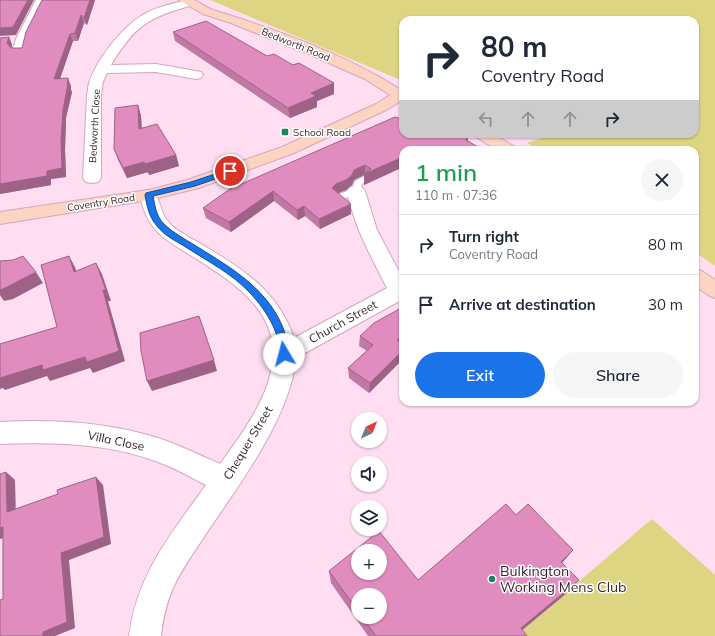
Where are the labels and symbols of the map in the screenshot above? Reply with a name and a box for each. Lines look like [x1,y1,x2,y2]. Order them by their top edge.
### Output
street label: Bedworth Road [260,25,332,64]
street label: Bedworth Close [86,89,103,163]
place label: School Road [293,126,351,139]
marker: School Road [280,127,290,137]
pin [213,154,247,188]
street label: Coventry Road [66,191,136,214]
street label: Church Street [306,297,380,346]
position arrow [263,333,305,375]
street label: Chequer Street [220,403,275,482]
north arrow [351,412,387,448]
street label: Villa Close [86,427,146,454]
place label: Bulkington Working Mens Club [500,562,626,596]
marker: Bulkington Working Mens Club [487,574,497,584]

